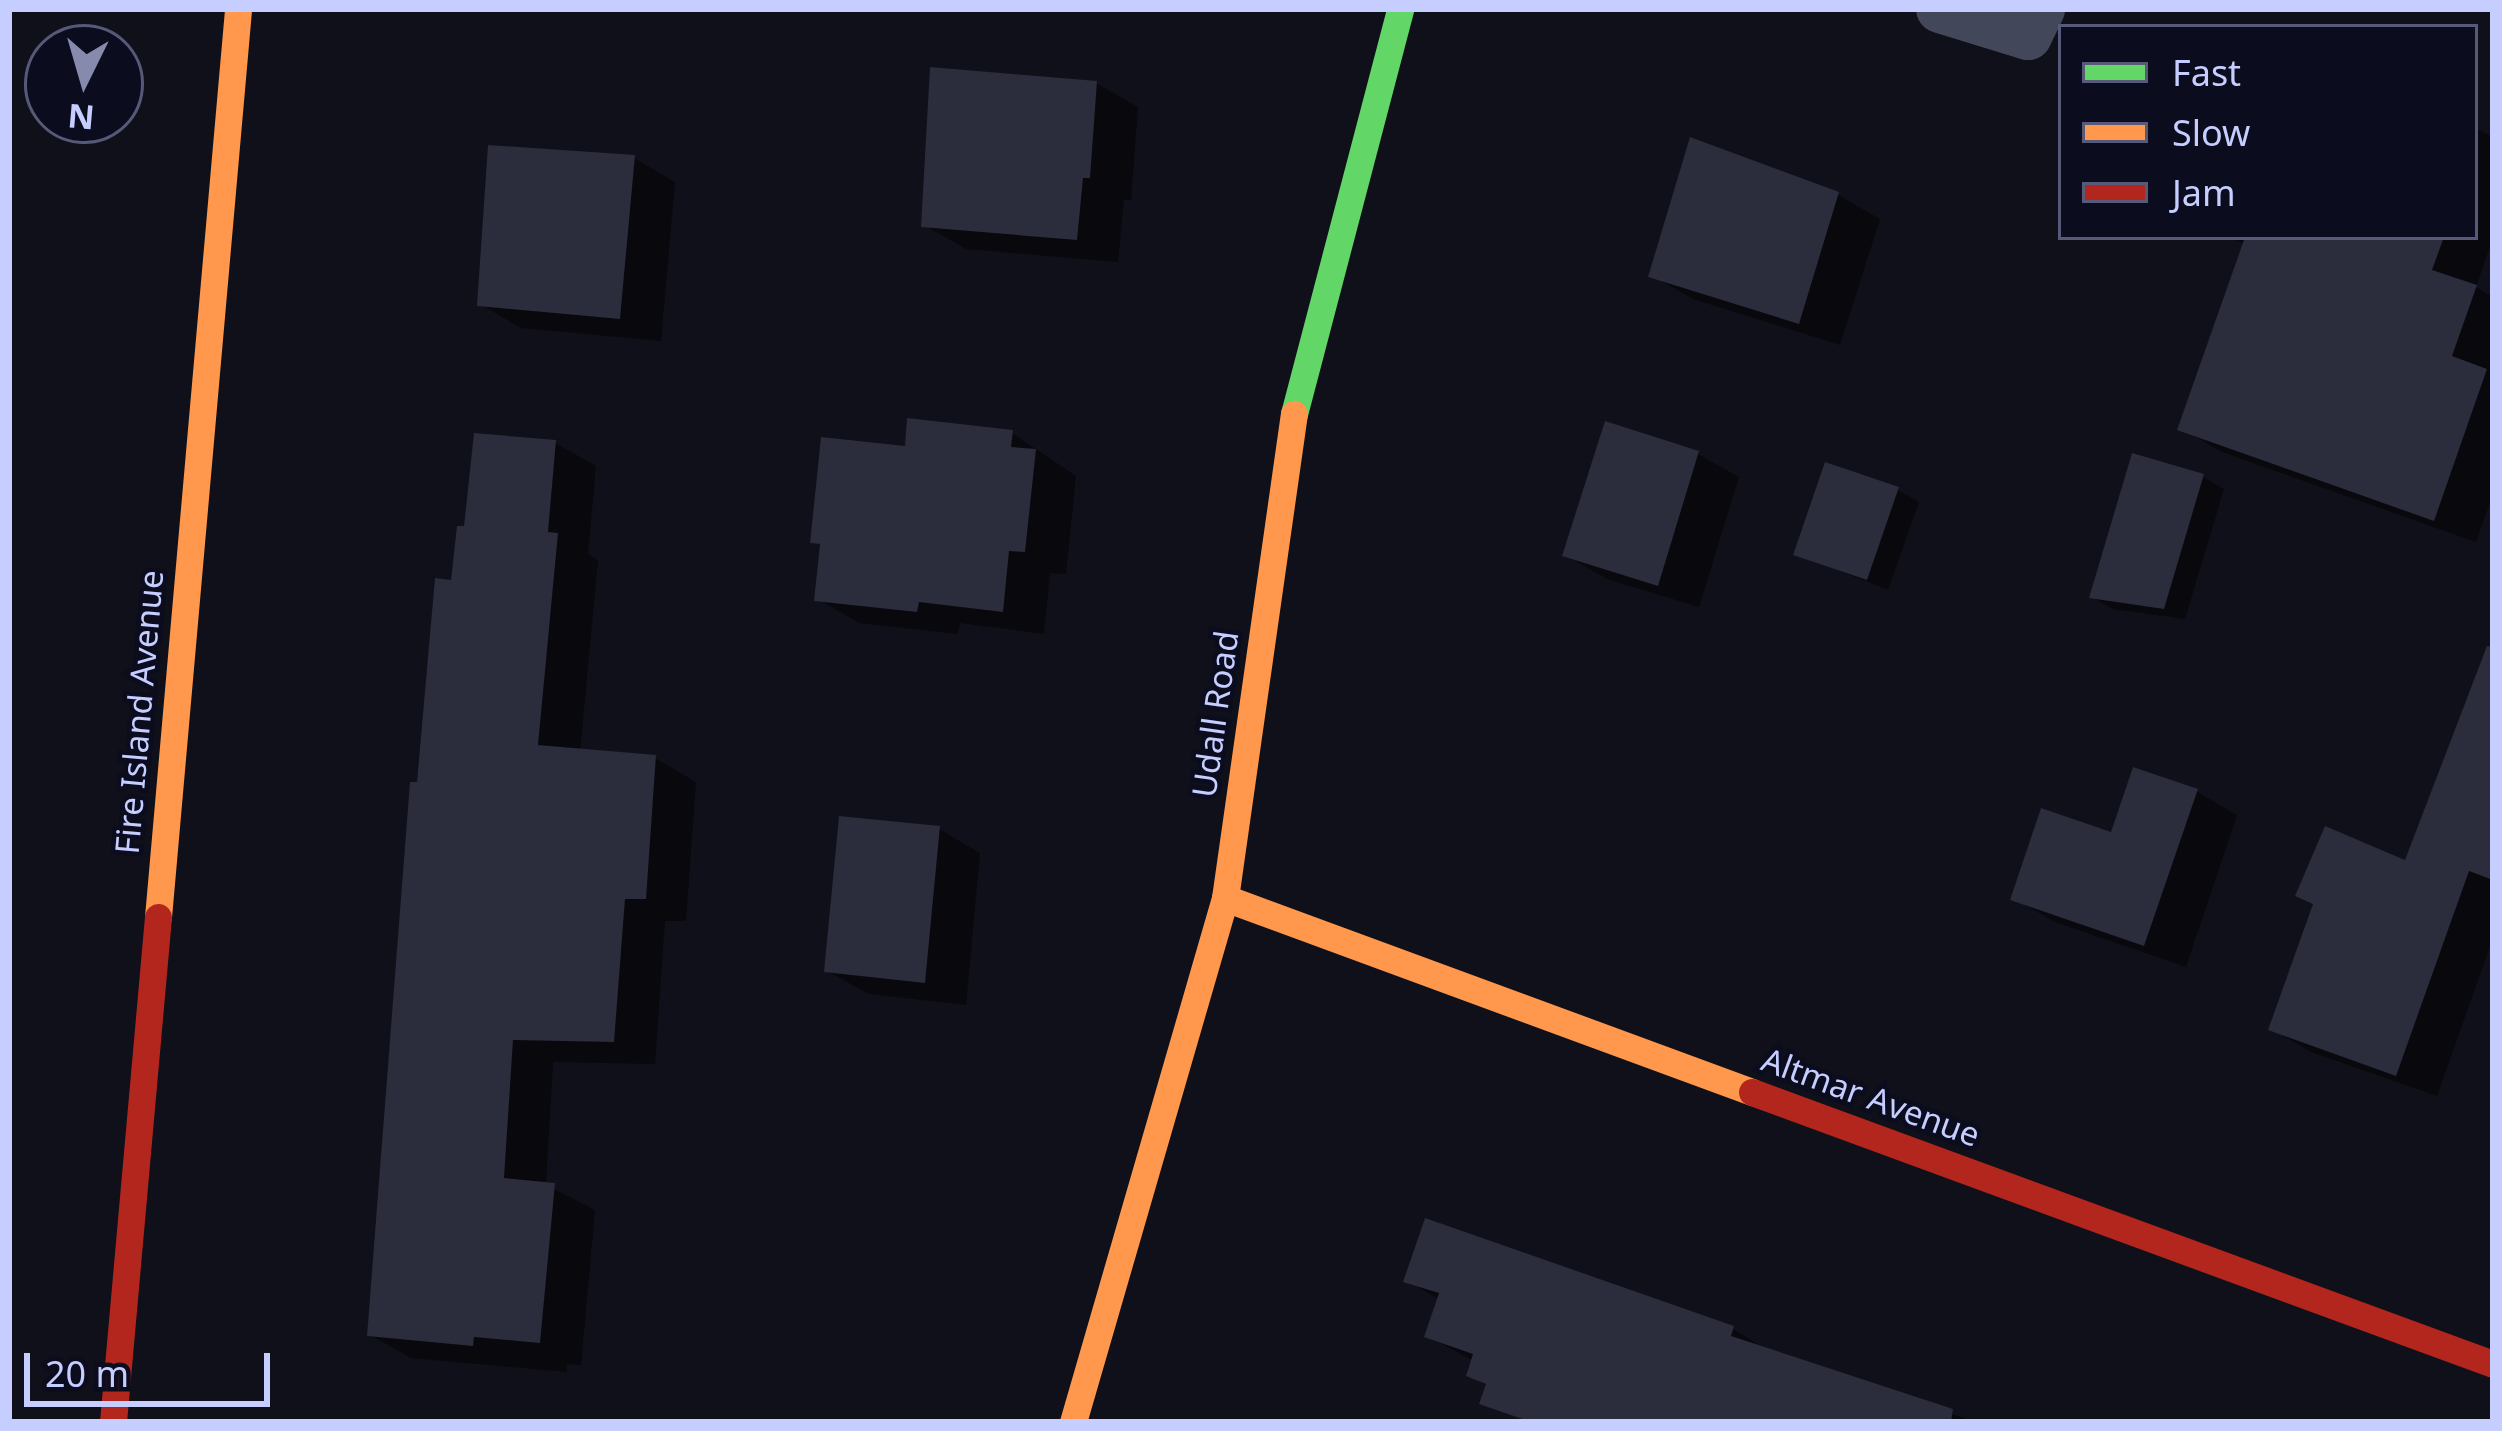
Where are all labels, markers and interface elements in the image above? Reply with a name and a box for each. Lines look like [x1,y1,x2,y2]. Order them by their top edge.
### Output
north arrow [24,24,144,144]
legend [2058,24,2478,240]
text: Fast [2172,48,2241,97]
text: N [66,94,96,141]
text: Slow [2172,108,2250,157]
text: Jam [2172,168,2236,217]
street label: Fire Island Avenue [107,568,171,856]
street label: Udall Road [1184,628,1246,800]
street label: Altmar Avenue [1757,1039,1985,1155]
scale bar [30,1329,276,1403]
text: 20 m [45,1349,129,1398]

